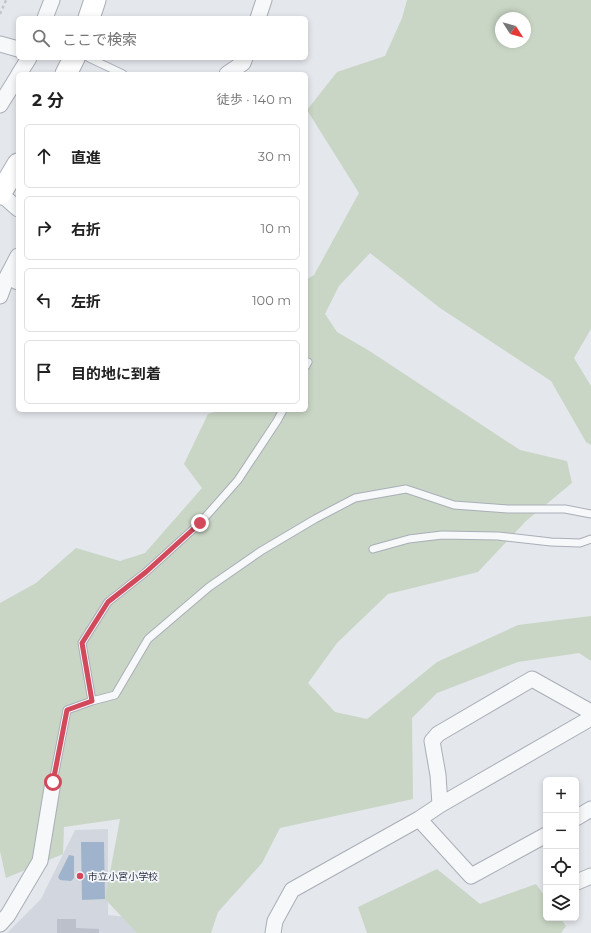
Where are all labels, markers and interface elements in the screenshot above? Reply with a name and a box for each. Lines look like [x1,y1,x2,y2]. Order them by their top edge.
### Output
north arrow [495,12,531,48]
search box [16,16,308,60]
icon: search [30,27,52,49]
text: ここで検索 [62,30,137,49]
text: 2 分 [32,90,64,110]
text: 徒歩 · 140 m [217,91,292,107]
icon: ahead [33,145,55,167]
text: 直進 [71,148,101,167]
text: 30 m [258,148,291,164]
icon: right [33,217,55,239]
text: 右折 [71,220,101,239]
text: 10 m [261,220,291,236]
icon: left [33,289,55,311]
text: 左折 [71,292,101,311]
text: 100 m [252,292,291,308]
icon: arrive [33,361,55,383]
text: 目的地に到着 [71,364,161,383]
route end [191,514,209,532]
route start [44,773,62,791]
map controls [543,777,579,921]
button: + [543,777,579,813]
button: − [543,813,579,849]
button: locate [543,849,579,885]
place label: 市立小宮小学校 [88,870,158,883]
marker: 市立小宮小学校 [75,871,85,881]
button: layers [543,885,579,921]

